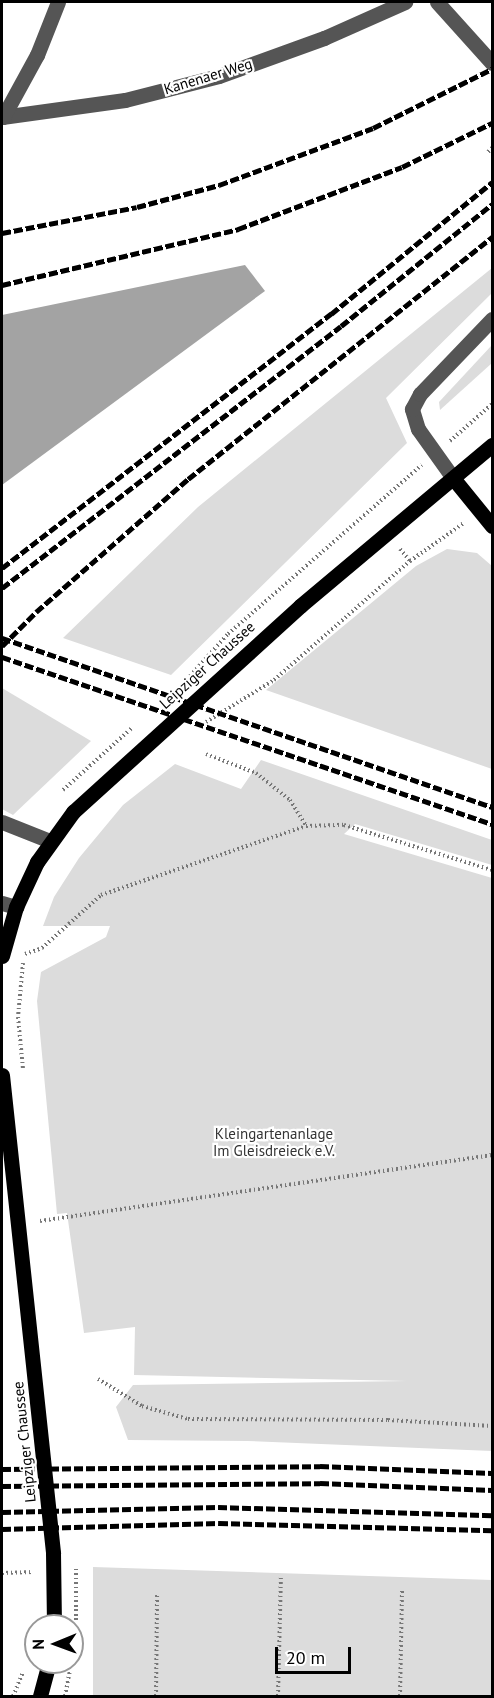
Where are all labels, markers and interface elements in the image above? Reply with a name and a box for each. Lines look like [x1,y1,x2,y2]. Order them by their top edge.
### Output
street label: Kanenaer Weg [162,54,254,98]
street label: Leipziger Chaussee [156,618,258,712]
park label: Kleingartenanlage Im Gleisdreieck e.V. [213,1124,335,1159]
street label: Leipziger Chaussee [9,1380,39,1504]
north arrow [24,1614,84,1674]
scale bar [278,1635,354,1673]
text: N [28,1639,48,1650]
text: 20 m [286,1646,325,1669]

